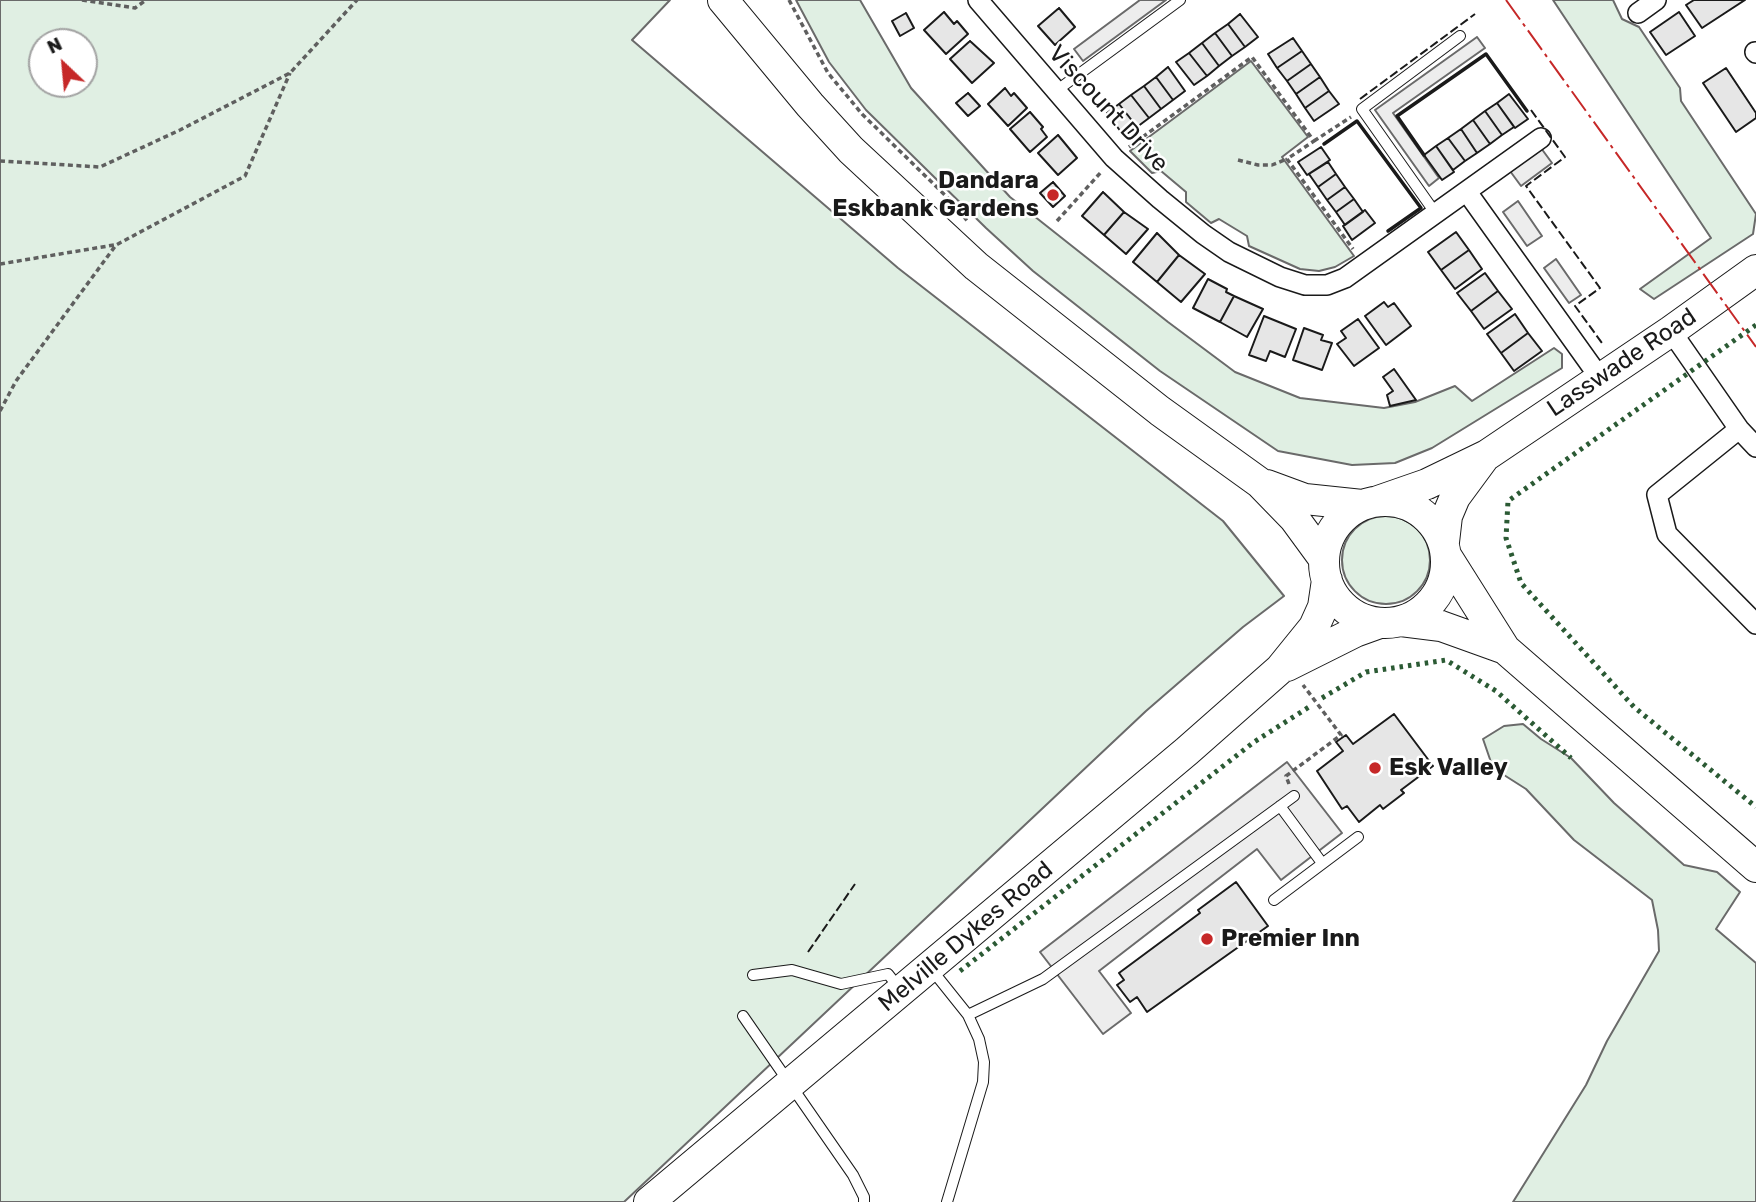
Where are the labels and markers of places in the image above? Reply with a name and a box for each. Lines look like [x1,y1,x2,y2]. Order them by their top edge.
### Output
place label: Dandara Eskbank Gardens [832,167,1039,223]
marker: Dandara Eskbank Gardens [1045,187,1061,203]
place label: Esk Valley [1389,754,1508,782]
marker: Esk Valley [1367,760,1383,776]
place label: Premier Inn [1221,925,1360,953]
marker: Premier Inn [1199,931,1215,947]

